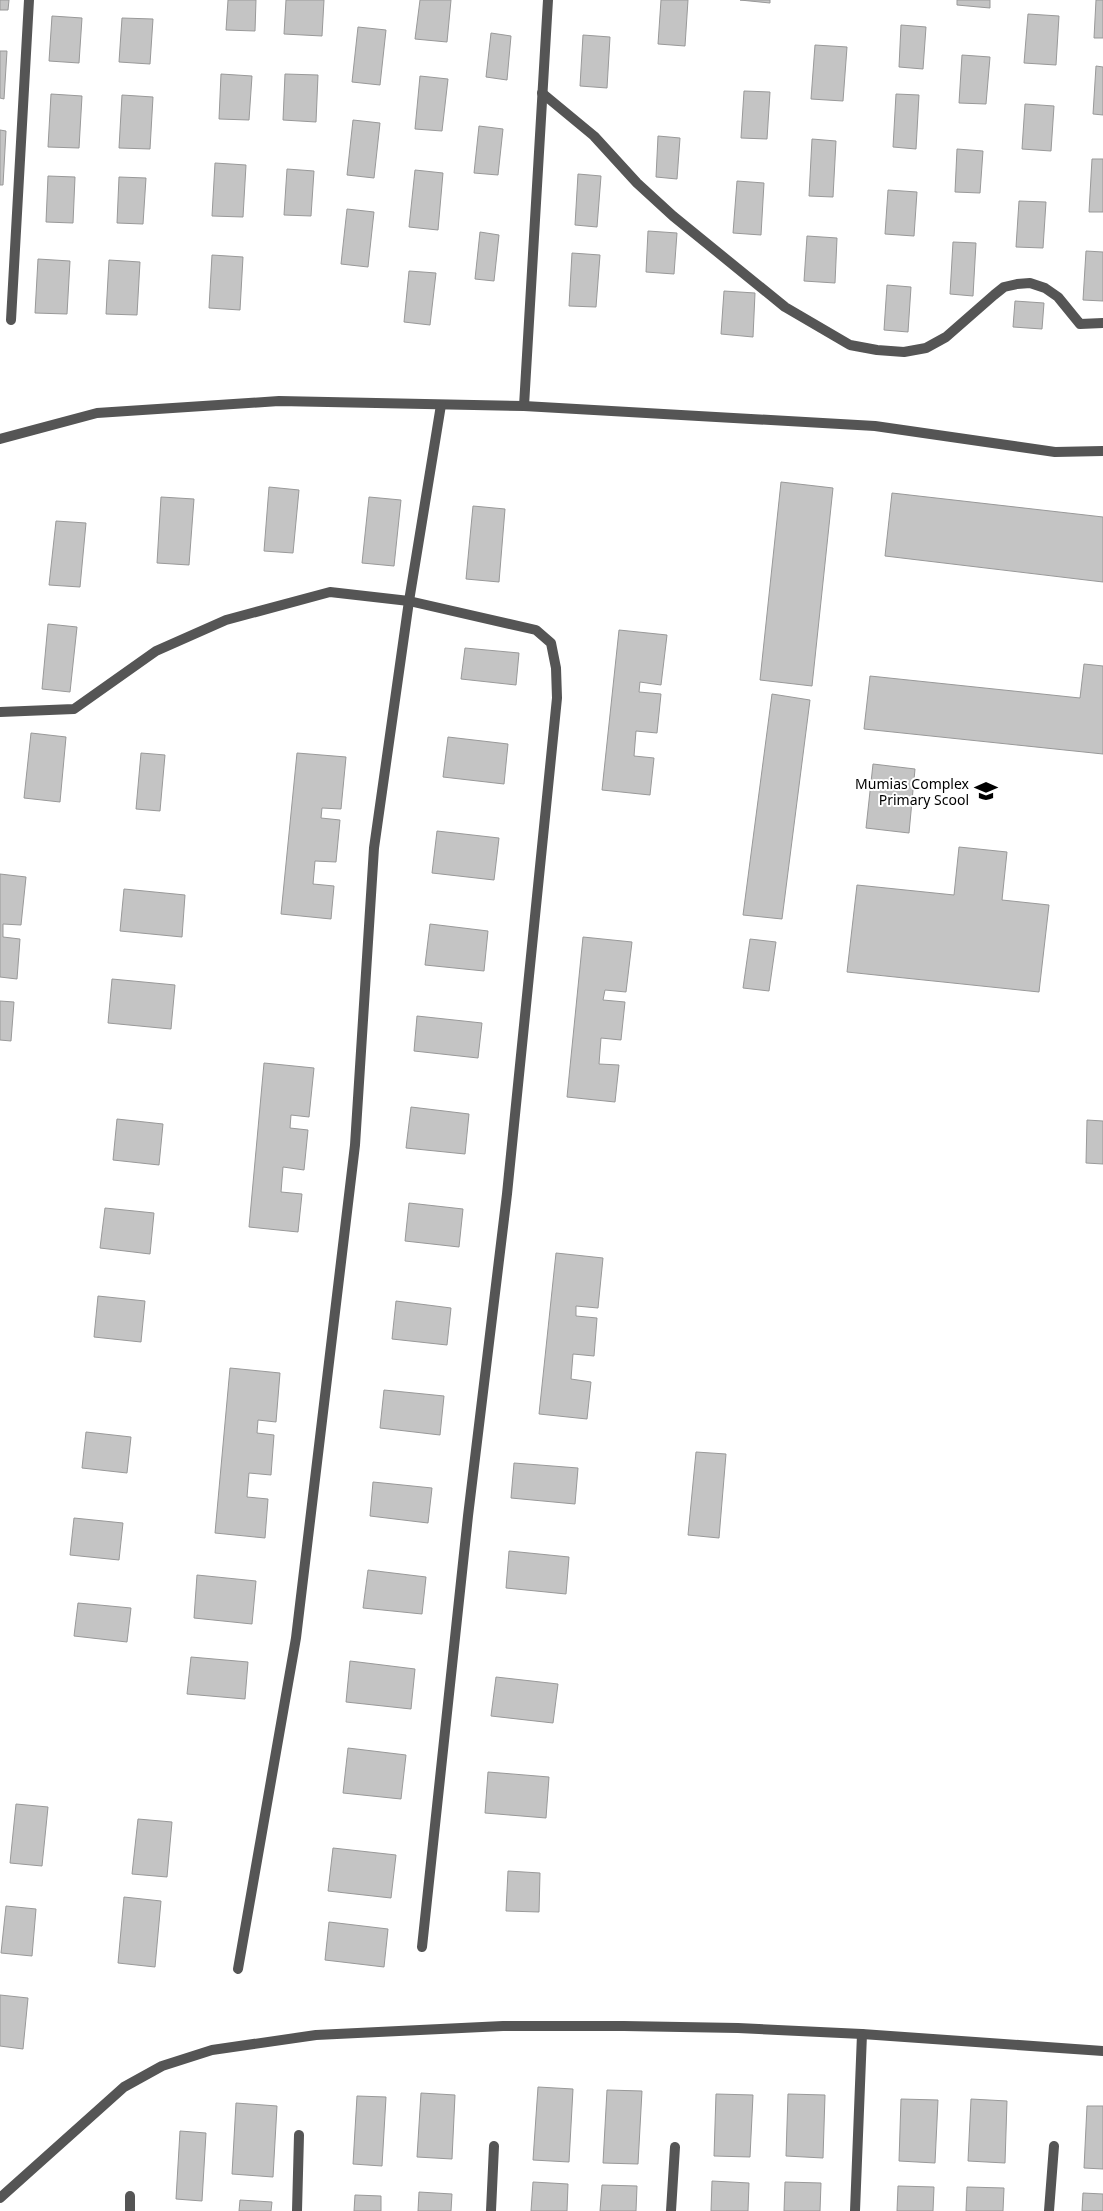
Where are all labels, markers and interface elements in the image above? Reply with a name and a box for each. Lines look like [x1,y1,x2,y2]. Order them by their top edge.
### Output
place label: Mumias Complex Primary Scool [855,774,970,809]
school or university icon: Mumias Complex Primary Scool [973,778,999,804]

